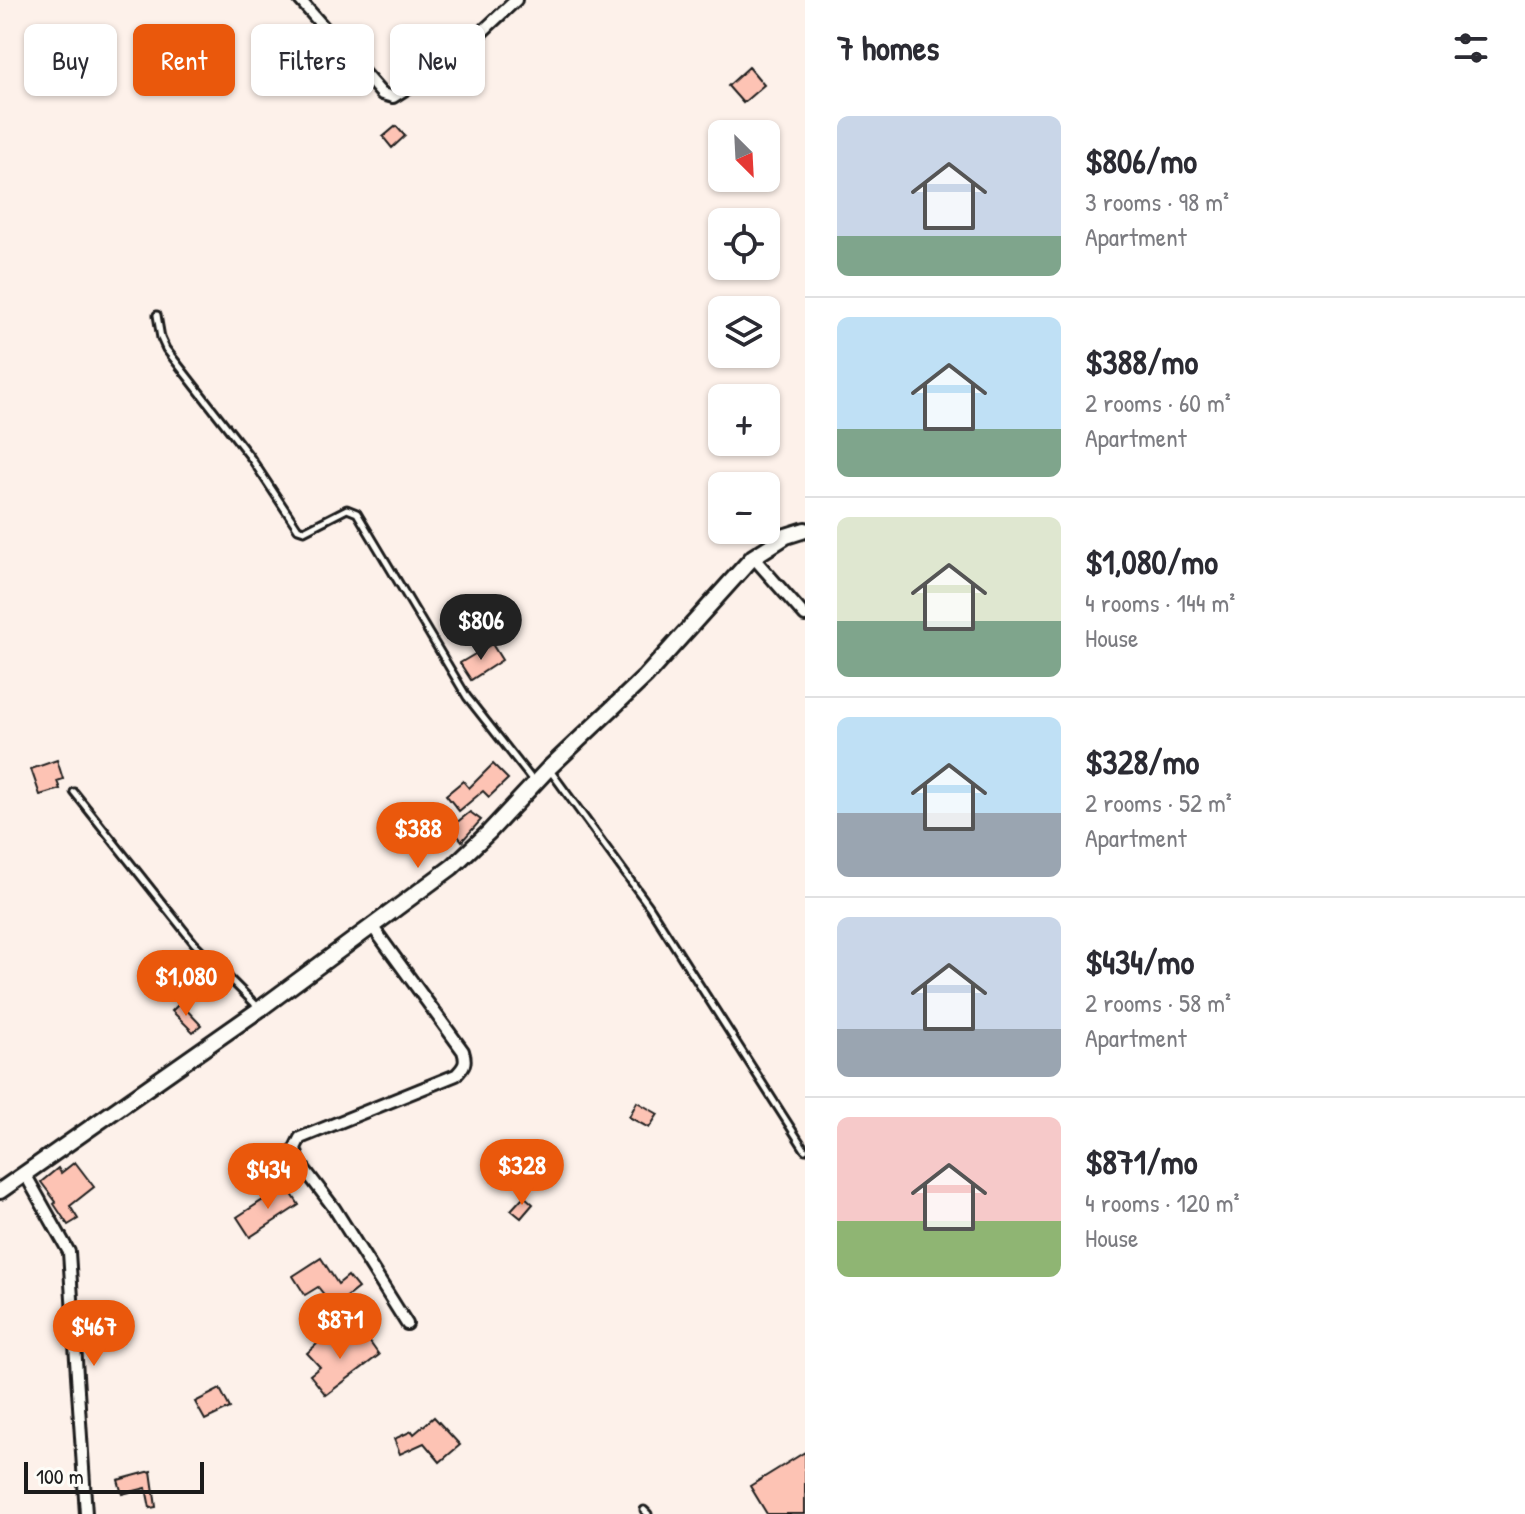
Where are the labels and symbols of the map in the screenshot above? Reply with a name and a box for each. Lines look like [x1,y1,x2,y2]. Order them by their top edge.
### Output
north arrow [708,120,780,192]
pin: $806 [434,594,528,662]
pin: $388 [371,802,465,870]
pin: $1,080 [121,950,251,1018]
pin: $328 [475,1139,569,1207]
pin: $434 [221,1143,315,1211]
pin: $871 [293,1293,387,1361]
pin: $467 [47,1300,141,1368]
scale bar [24,1458,204,1494]

